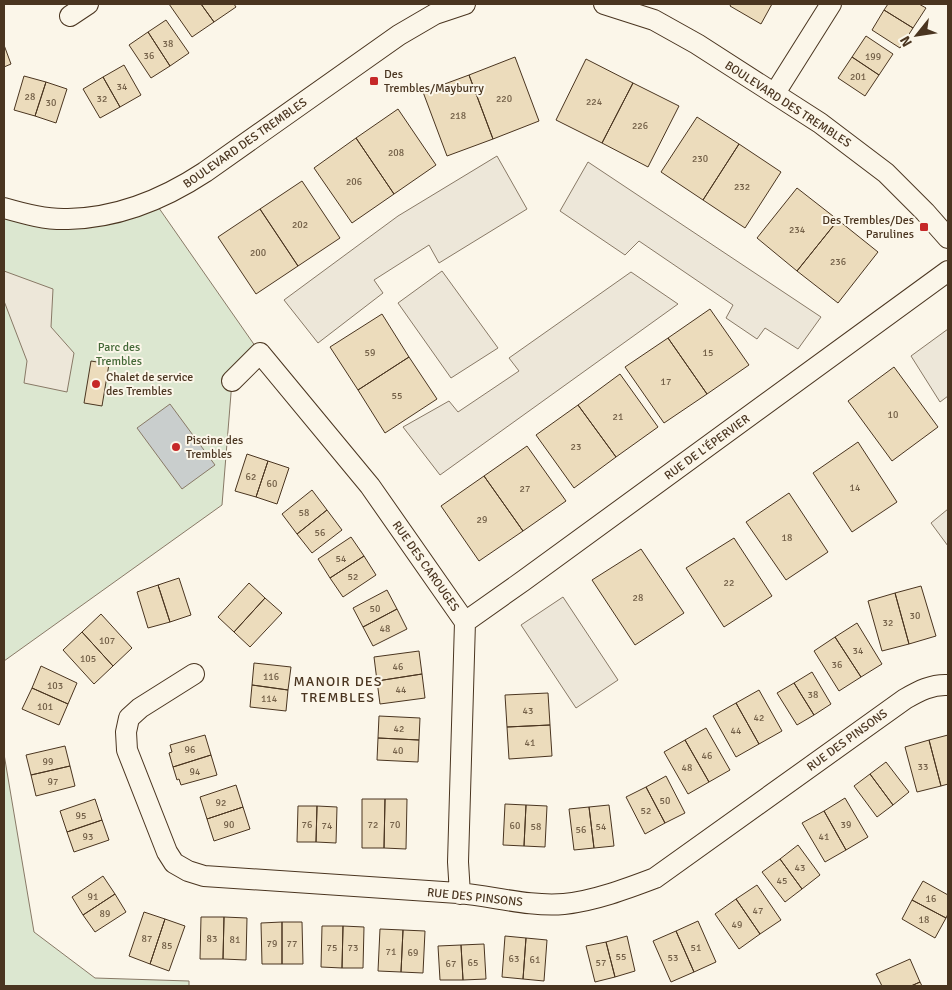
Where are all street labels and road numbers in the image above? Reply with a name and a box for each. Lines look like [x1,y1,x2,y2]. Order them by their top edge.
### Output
street label: BOULEVARD DES TREMBLES [722,58,854,151]
street label: BOULEVARD DES TREMBLES [181,95,310,192]
street label: RUE DE L'ÉPERVIER [662,411,753,483]
street label: RUE DES CAROUGES [389,518,463,615]
street label: RUE DES PINSONS [804,706,891,775]
street label: RUE DES PINSONS [426,885,524,910]

